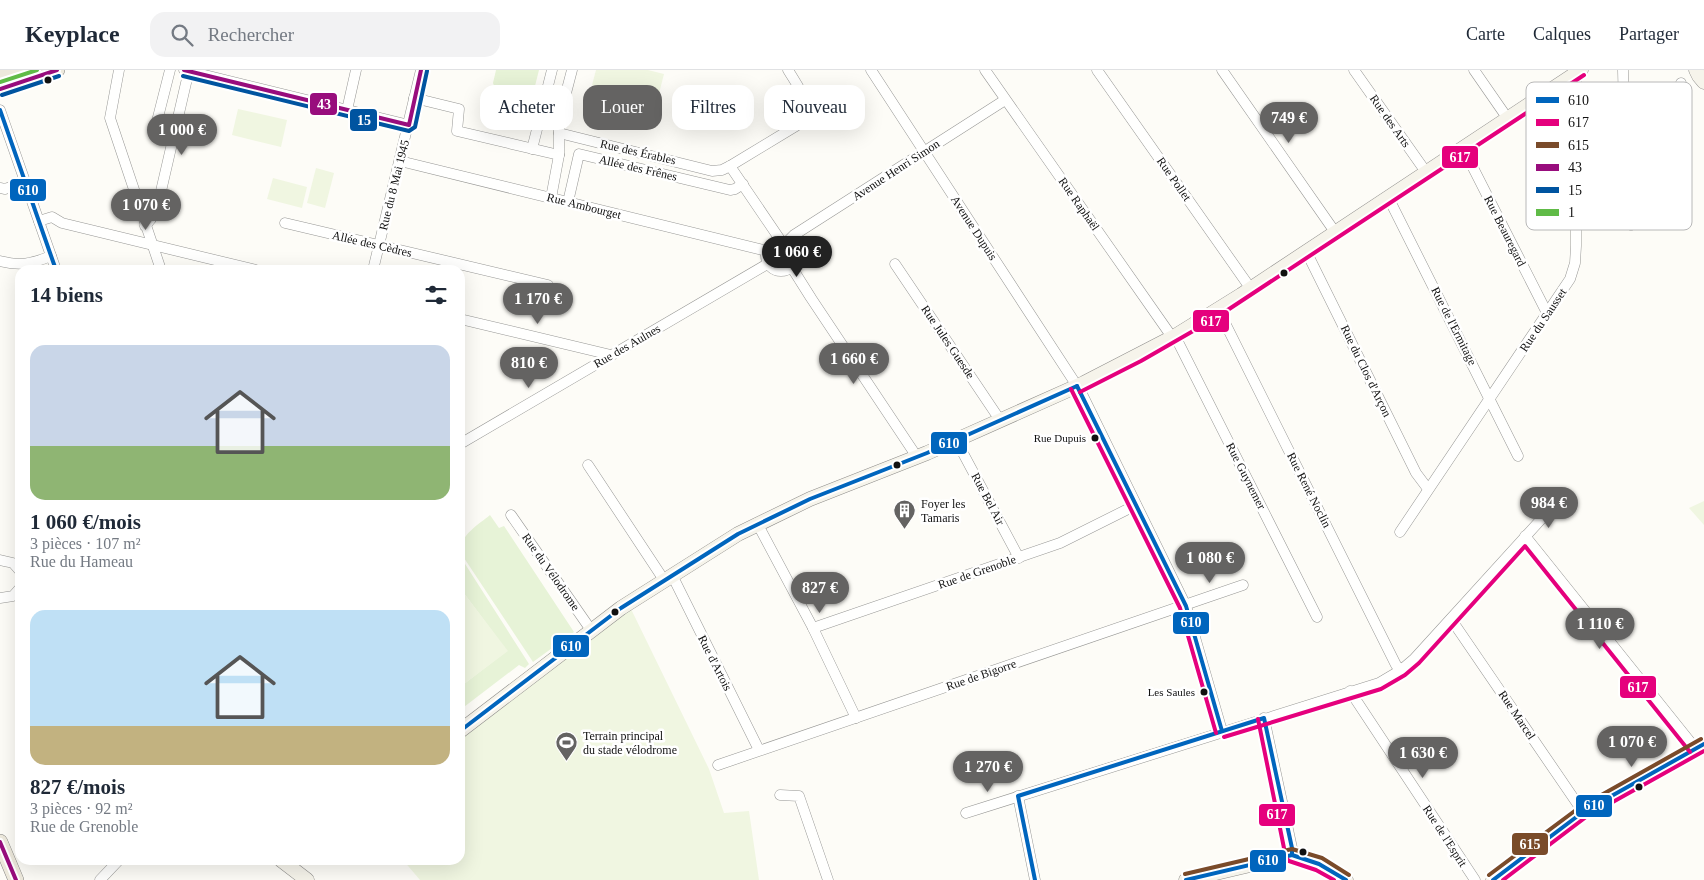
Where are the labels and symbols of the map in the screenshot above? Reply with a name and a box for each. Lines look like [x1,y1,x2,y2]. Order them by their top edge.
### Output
unlabelled marker [43,75,53,85]
legend [1526,82,1692,230]
line badge: 43 [309,92,338,116]
street label: Rue des Arts [1367,92,1414,150]
text: 610 [1568,93,1589,108]
text: 43 [317,97,331,112]
pin: 749 € [1254,102,1324,144]
line badge: 15 [349,108,378,132]
text: 15 [357,113,371,128]
pin: 1 000 € [136,114,228,156]
text: 617 [1568,115,1589,130]
street label: Rue des Érables [599,136,678,168]
street label: Avenue Henri Simon [850,137,942,203]
street label: Rue du 8 Mai 1945 [376,138,412,232]
text: 615 [1568,138,1589,153]
line badge: 617 [1441,145,1479,169]
text: 617 [1450,150,1471,165]
street label: Allée des Frênes [597,152,679,184]
street label: Rue Pollet [1154,154,1195,204]
text: 43 [1568,160,1582,175]
street label: Rue Raphaël [1056,175,1103,234]
line badge: 610 [9,178,47,202]
text: 610 [18,183,39,198]
text: 15 [1568,183,1582,198]
pin: 1 070 € [100,189,192,231]
street label: Rue Ambourget [545,190,623,222]
street label: Avenue Dupuis [948,193,1000,263]
street label: Rue Beauregard [1481,193,1529,269]
text: 1 [1568,205,1575,220]
street label: Allée des Cèdres [331,228,414,260]
pin: 1 060 € [751,236,843,278]
unlabelled marker [1279,268,1289,278]
pin: 1 170 € [492,282,584,325]
street label: Rue de l'Ermitage [1428,284,1480,368]
street label: Rue du Sausset [1517,285,1570,354]
street label: Rue Jules Guesde [918,303,978,381]
line badge: 617 [1192,309,1230,333]
text: 617 [1201,314,1222,329]
street label: Rue des Aulnes [591,321,663,371]
street label: Rue du Clos d'Arçon [1338,323,1394,419]
pin: 1 660 € [808,342,900,385]
pin: 810 € [494,346,564,389]
line badge: 610 [930,431,968,455]
place label: Rue Dupuis [1034,432,1086,444]
marker: Rue Dupuis [1090,433,1100,443]
text: 610 [939,436,960,451]
street label: Rue Guynemer [1223,440,1269,512]
street label: Rue René Noclin [1284,450,1334,530]
unlabelled marker [892,460,902,470]
street label: Rue Bel Air [968,470,1008,528]
pin: 984 € [1514,486,1584,529]
place label: Foyer les Tamaris [921,497,966,525]
building icon: Foyer les Tamaris [893,499,917,530]
street label: Rue du Vélodrome [519,531,583,613]
pin: 1 080 € [1164,542,1256,584]
street label: Rue de Grenoble [936,552,1018,592]
pin: 827 € [785,572,855,614]
unlabelled marker [610,607,620,617]
pin: 1 110 € [1554,608,1646,650]
line badge: 610 [1172,611,1210,635]
text: 610 [1181,615,1202,630]
street label: Rue d'Artois [695,633,735,693]
line badge: 610 [552,634,590,658]
text: 610 [561,639,582,654]
street label: Rue de Bigorre [944,656,1018,694]
line badge: 617 [1619,675,1657,699]
text: 617 [1628,680,1649,695]
place label: Les Saules [1148,686,1195,698]
marker: Les Saules [1199,687,1209,697]
street label: Rue Marcel [1495,688,1539,743]
pin: 1 070 € [1586,726,1678,768]
place label: Terrain principal du stade vélodrome [583,729,677,757]
sports icon: Terrain principal du stade vélodrome [555,731,579,762]
pin: 1 630 € [1377,736,1469,779]
pin: 1 270 € [942,750,1034,793]
unlabelled marker [1634,782,1644,792]
line badge: 610 [1575,794,1613,818]
text: 610 [1584,798,1605,813]
street label: Rue de l'Esprit [1420,802,1471,870]
line badge: 617 [1258,803,1296,827]
text: 617 [1267,807,1288,822]
line badge: 615 [1511,832,1549,856]
text: 615 [1520,837,1541,852]
unlabelled marker [1298,847,1308,857]
line badge: 610 [1249,849,1287,873]
text: 610 [1258,853,1279,868]

